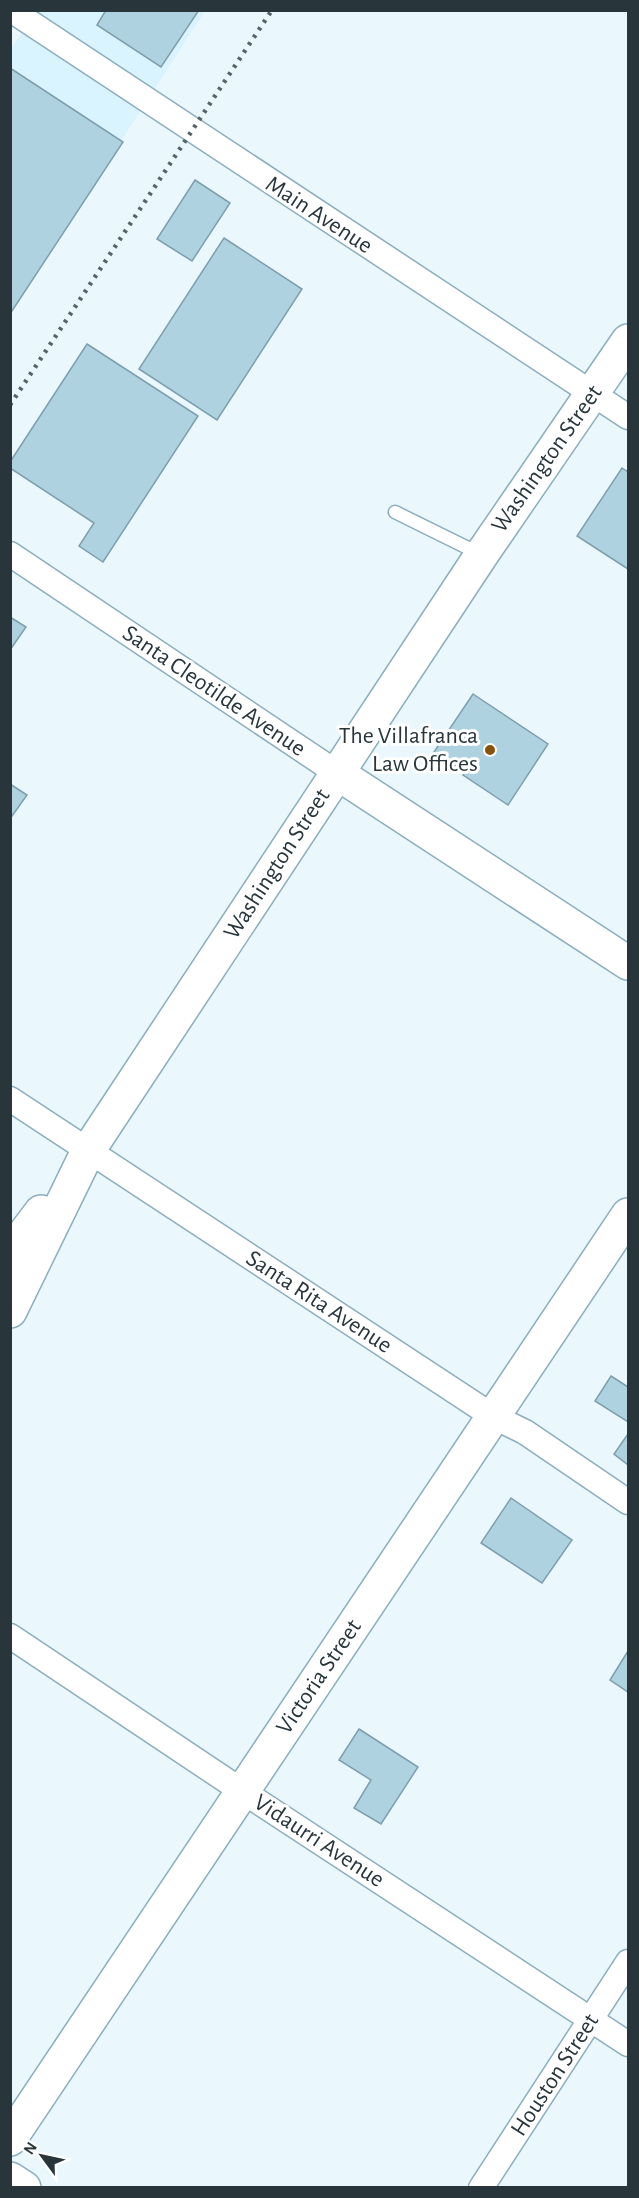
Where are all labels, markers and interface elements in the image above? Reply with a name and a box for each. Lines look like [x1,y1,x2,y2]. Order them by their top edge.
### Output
street label: Main Avenue [261,172,377,258]
street label: Washington Street [487,381,607,537]
street label: Santa Cleotilde Avenue [118,621,310,761]
place label: The Villafranca Law Offices [339,724,478,776]
marker: The Villafranca Law Offices [483,743,497,757]
street label: Washington Street [220,784,335,944]
street label: Santa Rita Avenue [242,1246,396,1358]
street label: Victoria Street [272,1615,366,1739]
street label: Vidaurri Avenue [250,1790,388,1892]
street label: Houston Street [507,2009,604,2140]
north arrow [12,2126,72,2186]
text: N [21,2139,40,2157]

